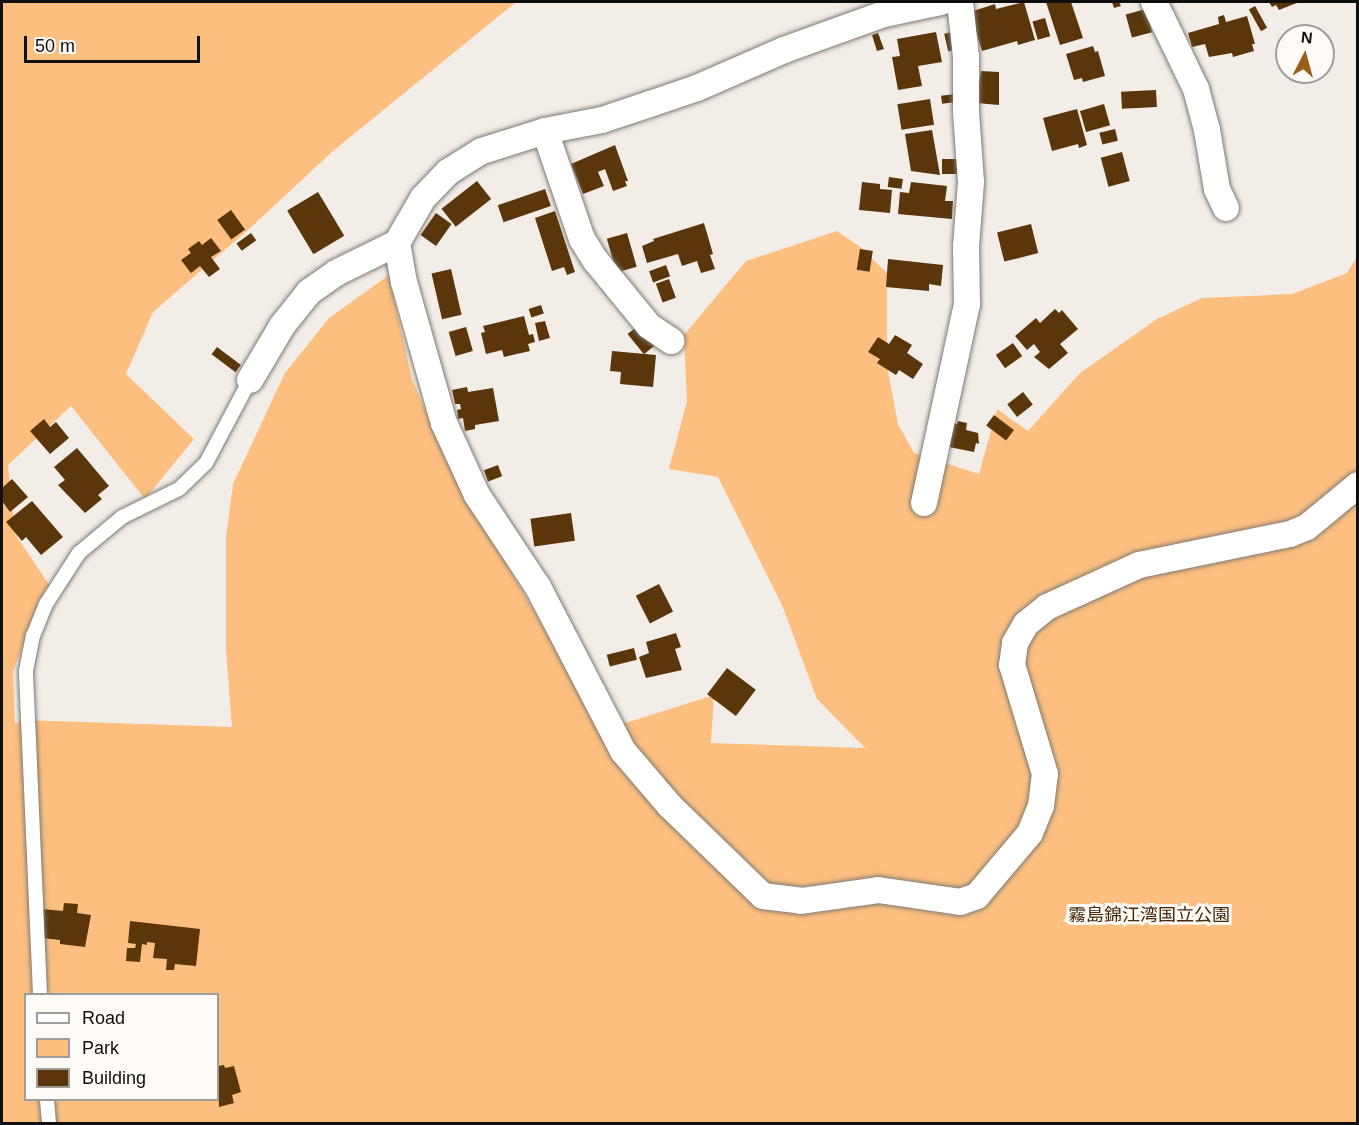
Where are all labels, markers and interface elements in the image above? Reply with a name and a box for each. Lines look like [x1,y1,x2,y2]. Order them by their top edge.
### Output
scale bar [27,24,202,62]
north arrow [1275,24,1335,84]
text: N [1300,29,1313,47]
text: 50 m [35,36,75,56]
park label: 霧島錦江湾国立公園 [1068,904,1230,926]
legend [24,993,219,1101]
text: Road [82,1008,125,1028]
text: Park [82,1038,119,1058]
text: Building [82,1068,146,1088]

